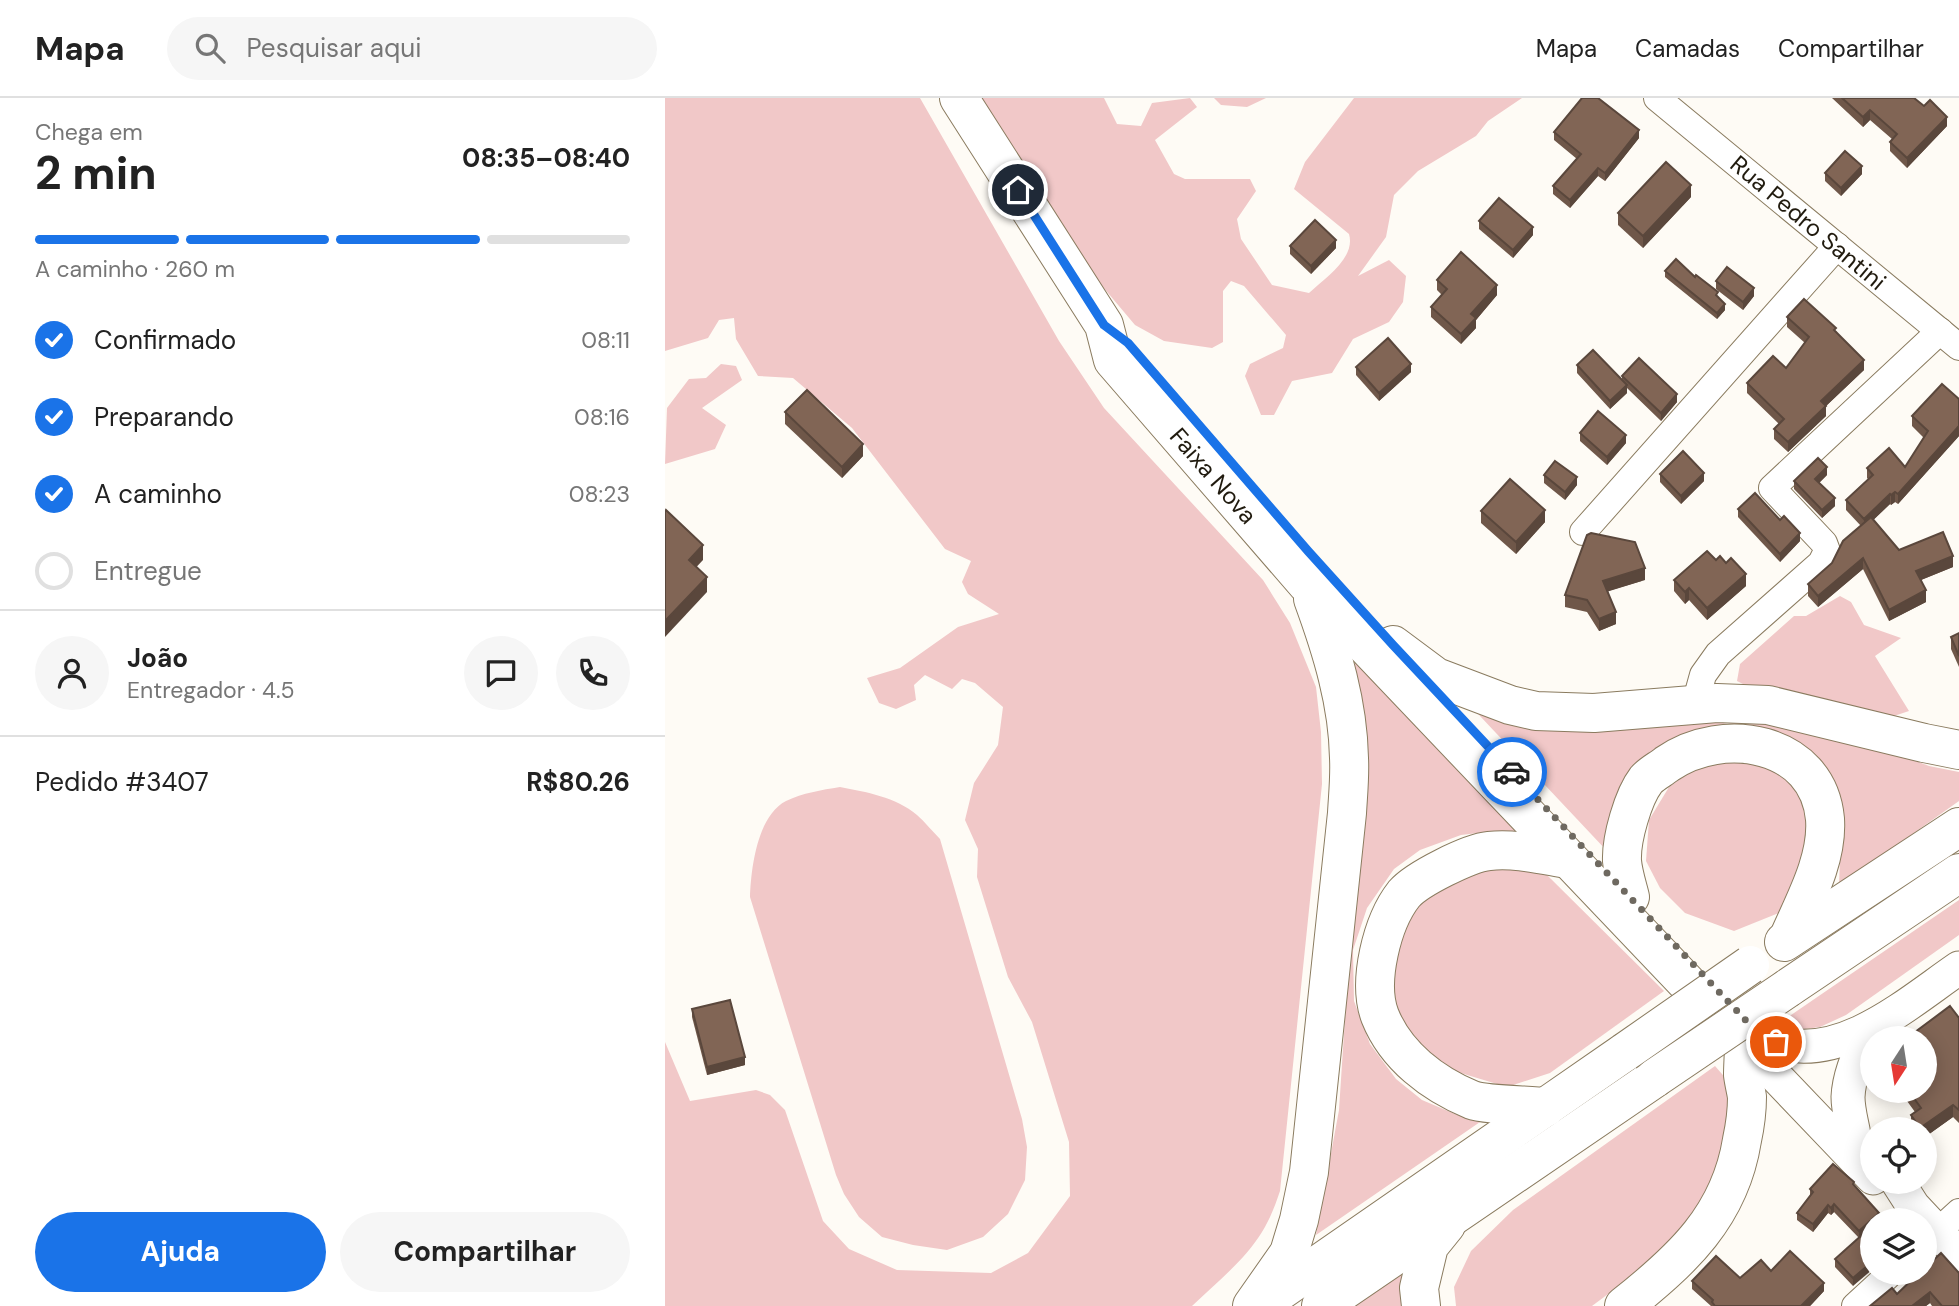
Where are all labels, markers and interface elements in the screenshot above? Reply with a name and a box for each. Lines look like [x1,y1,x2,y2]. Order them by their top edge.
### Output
search box [167,17,657,80]
text: Mapa [35,27,125,70]
icon: search [191,29,229,67]
text: Pesquisar aqui [247,31,421,65]
text: Mapa [1536,33,1597,64]
text: Camadas [1635,33,1740,64]
text: Compartilhar [1778,33,1924,64]
text: Chega em [35,117,143,147]
text: 08:35–08:40 [462,141,630,175]
text: 2 min [35,143,157,203]
street label: Rua Pedro Santini [1724,148,1893,297]
pin [988,160,1048,220]
icon: home [999,171,1037,209]
text: A caminho · 260 m [35,254,235,284]
icon: check [35,321,73,359]
text: Confirmado [94,323,236,357]
text: 08:11 [581,325,630,355]
icon: check [35,398,73,436]
text: Preparando [94,400,234,434]
text: 08:16 [574,402,630,432]
street label: Faixa Nova [1163,421,1264,530]
icon: check [35,475,73,513]
text: A caminho [94,477,222,511]
text: 08:23 [569,479,630,509]
text: Entregue [94,554,202,588]
button: person [35,636,109,710]
button: chat [464,636,538,710]
button: phone [556,636,630,710]
text: João [127,641,188,675]
text: Entregador · 4.5 [127,675,295,705]
courier [1477,737,1547,807]
icon: car [1493,753,1531,791]
text: Pedido #3407 [35,765,209,799]
text: R$80.26 [526,765,630,799]
pin [1746,1012,1806,1072]
icon: bag [1757,1023,1795,1061]
north arrow [1860,1026,1937,1102]
map controls [1860,1026,1937,1285]
button: locate [1860,1117,1937,1194]
button: layers [1860,1208,1937,1285]
button: Ajuda [35,1212,326,1292]
button: Compartilhar [340,1212,630,1292]

